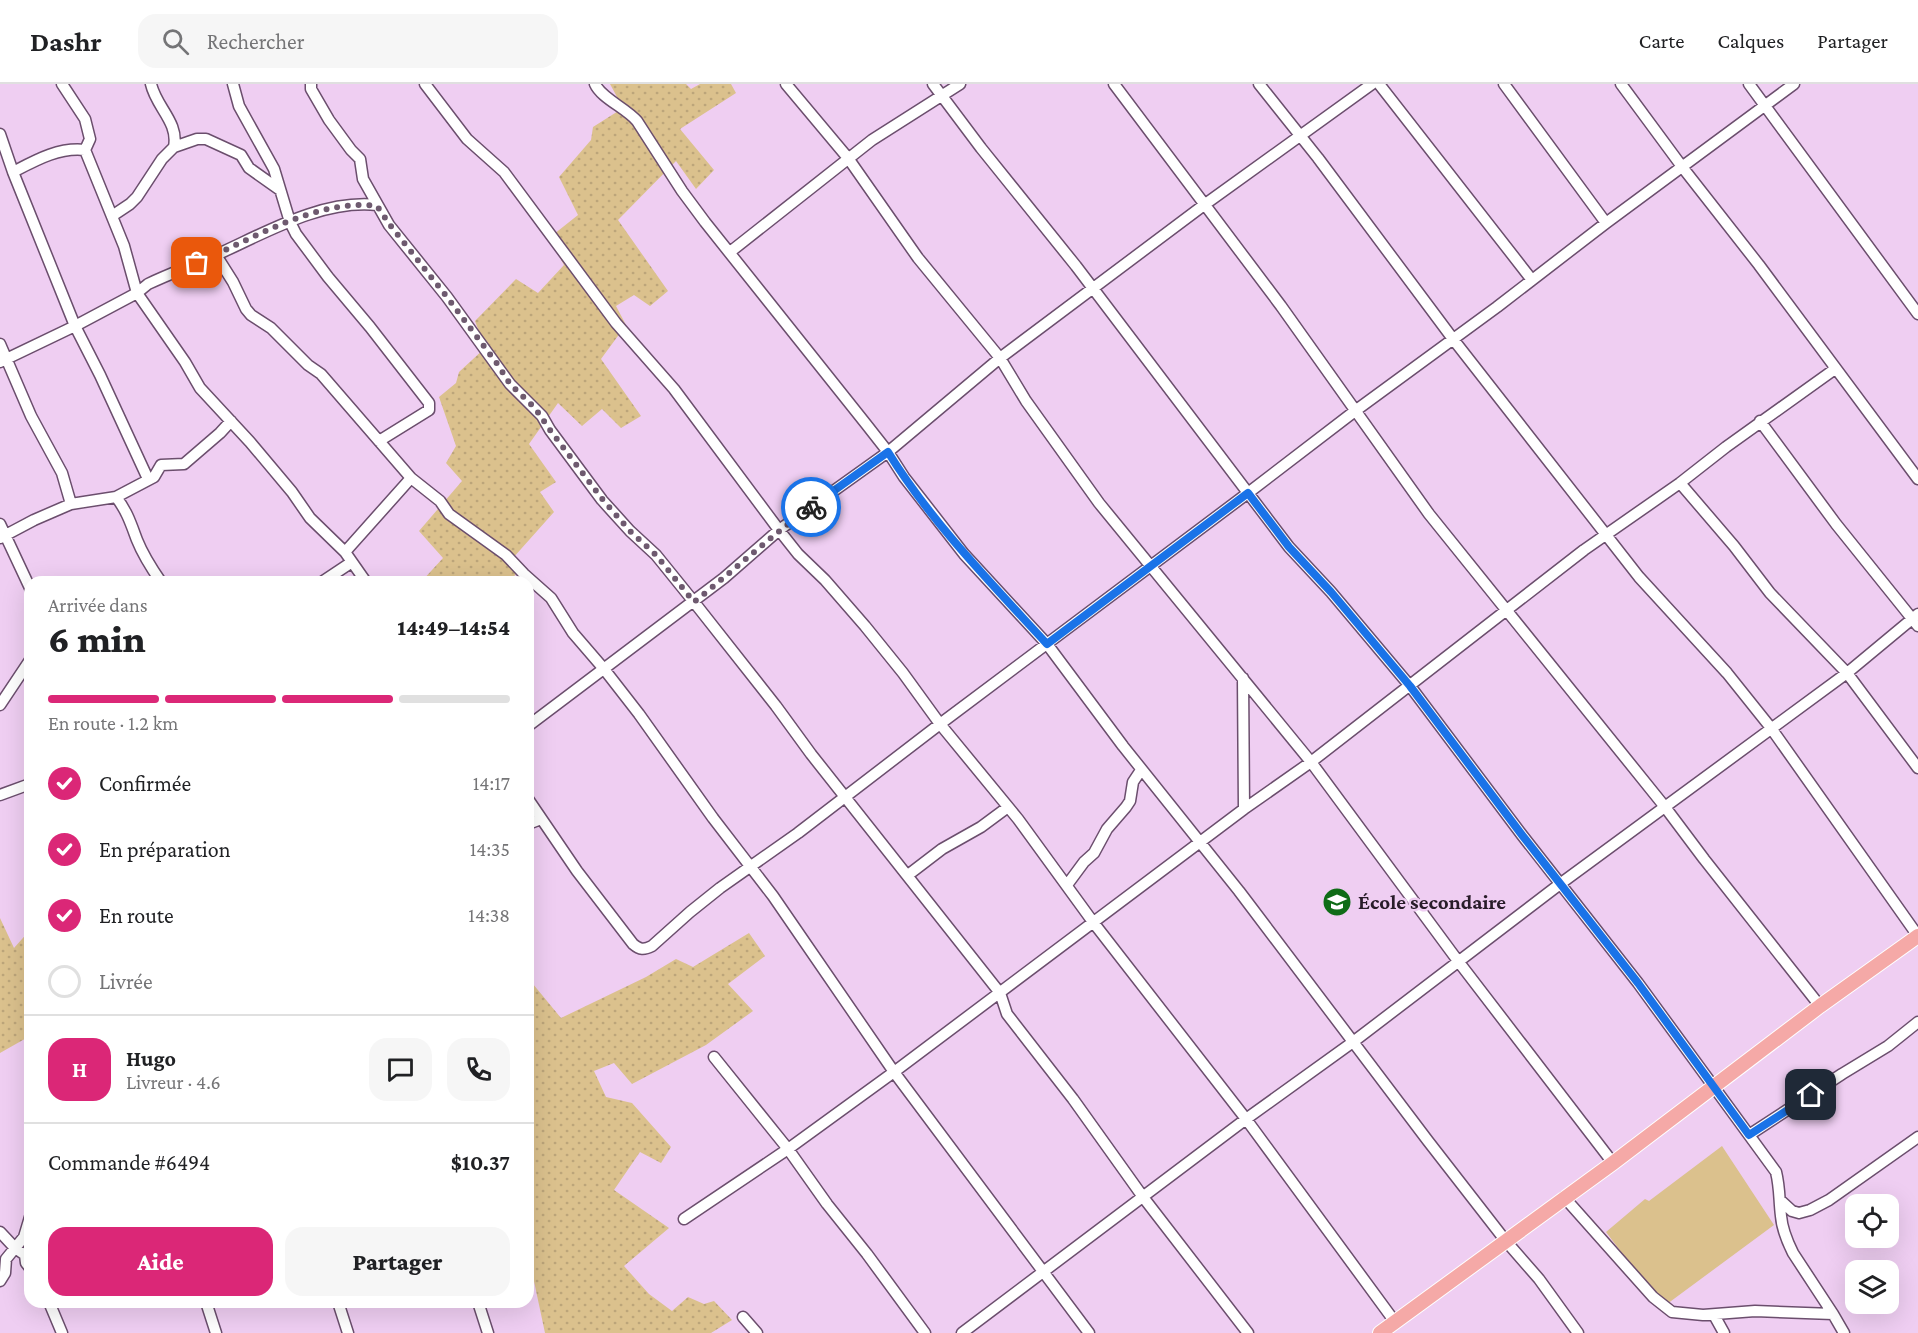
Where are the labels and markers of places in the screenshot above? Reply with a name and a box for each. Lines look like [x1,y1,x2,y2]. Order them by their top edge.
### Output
pin [171,237,222,288]
school or university icon: École secondaire [1321,886,1353,918]
place label: École secondaire [1358,890,1506,914]
pin [1785,1069,1836,1120]

